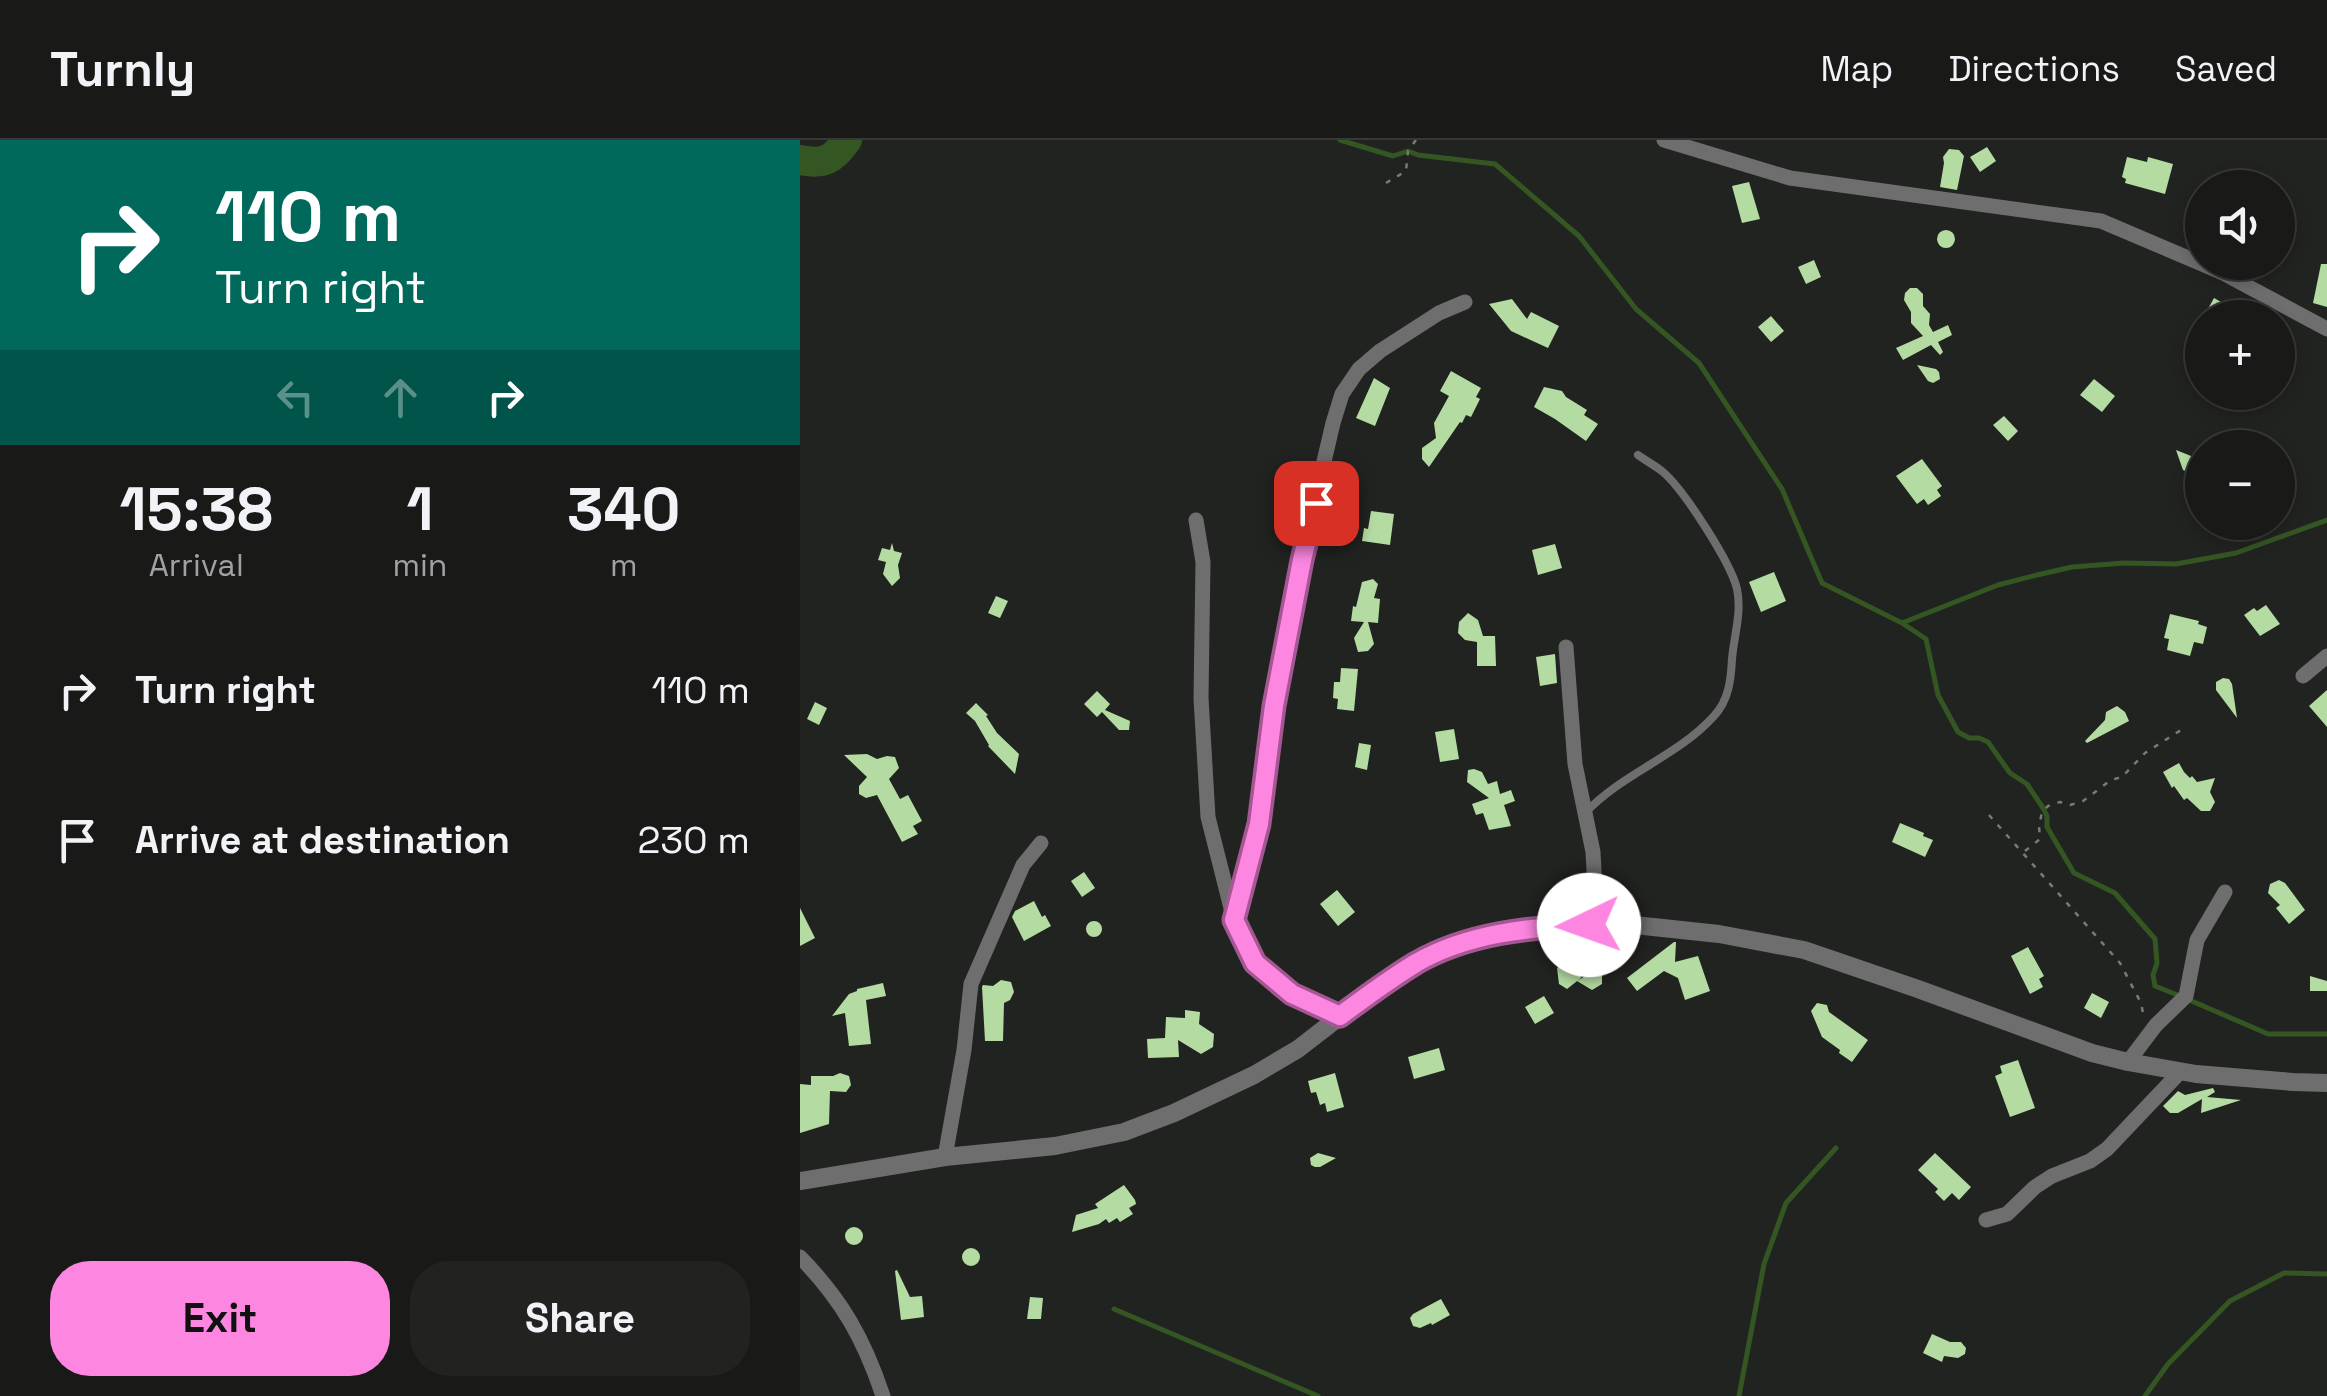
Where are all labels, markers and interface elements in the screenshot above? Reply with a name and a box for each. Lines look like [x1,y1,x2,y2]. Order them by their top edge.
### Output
text: Turnly [50,39,195,100]
text: Map [1820,47,1893,91]
text: Directions [1948,47,2120,91]
text: Saved [2175,47,2277,91]
map controls [2185,170,2295,540]
button: sound [2185,170,2295,280]
text: 110 m [215,172,401,261]
icon: right [50,180,180,310]
text: Turn right [215,259,426,316]
button: + [2185,300,2295,410]
icon: left [268,370,323,425]
icon: ahead [373,370,428,425]
icon: right [478,370,533,425]
button: − [2185,430,2295,540]
pin [1274,461,1359,546]
text: 15:38 [120,471,273,548]
text: 1 [406,471,434,548]
text: 340 [567,471,681,548]
icon: arrive [1289,476,1344,531]
text: Arrival [149,545,244,585]
text: min [392,545,447,585]
text: m [610,545,638,585]
icon: right [50,663,105,718]
text: Turn right [135,666,316,714]
text: 110 m [651,666,750,714]
icon: arrive [50,813,105,868]
text: Arrive at destination [135,816,510,864]
text: 230 m [637,816,750,864]
position arrow [1537,873,1641,977]
button: Exit [50,1261,390,1376]
button: Share [410,1261,750,1376]

